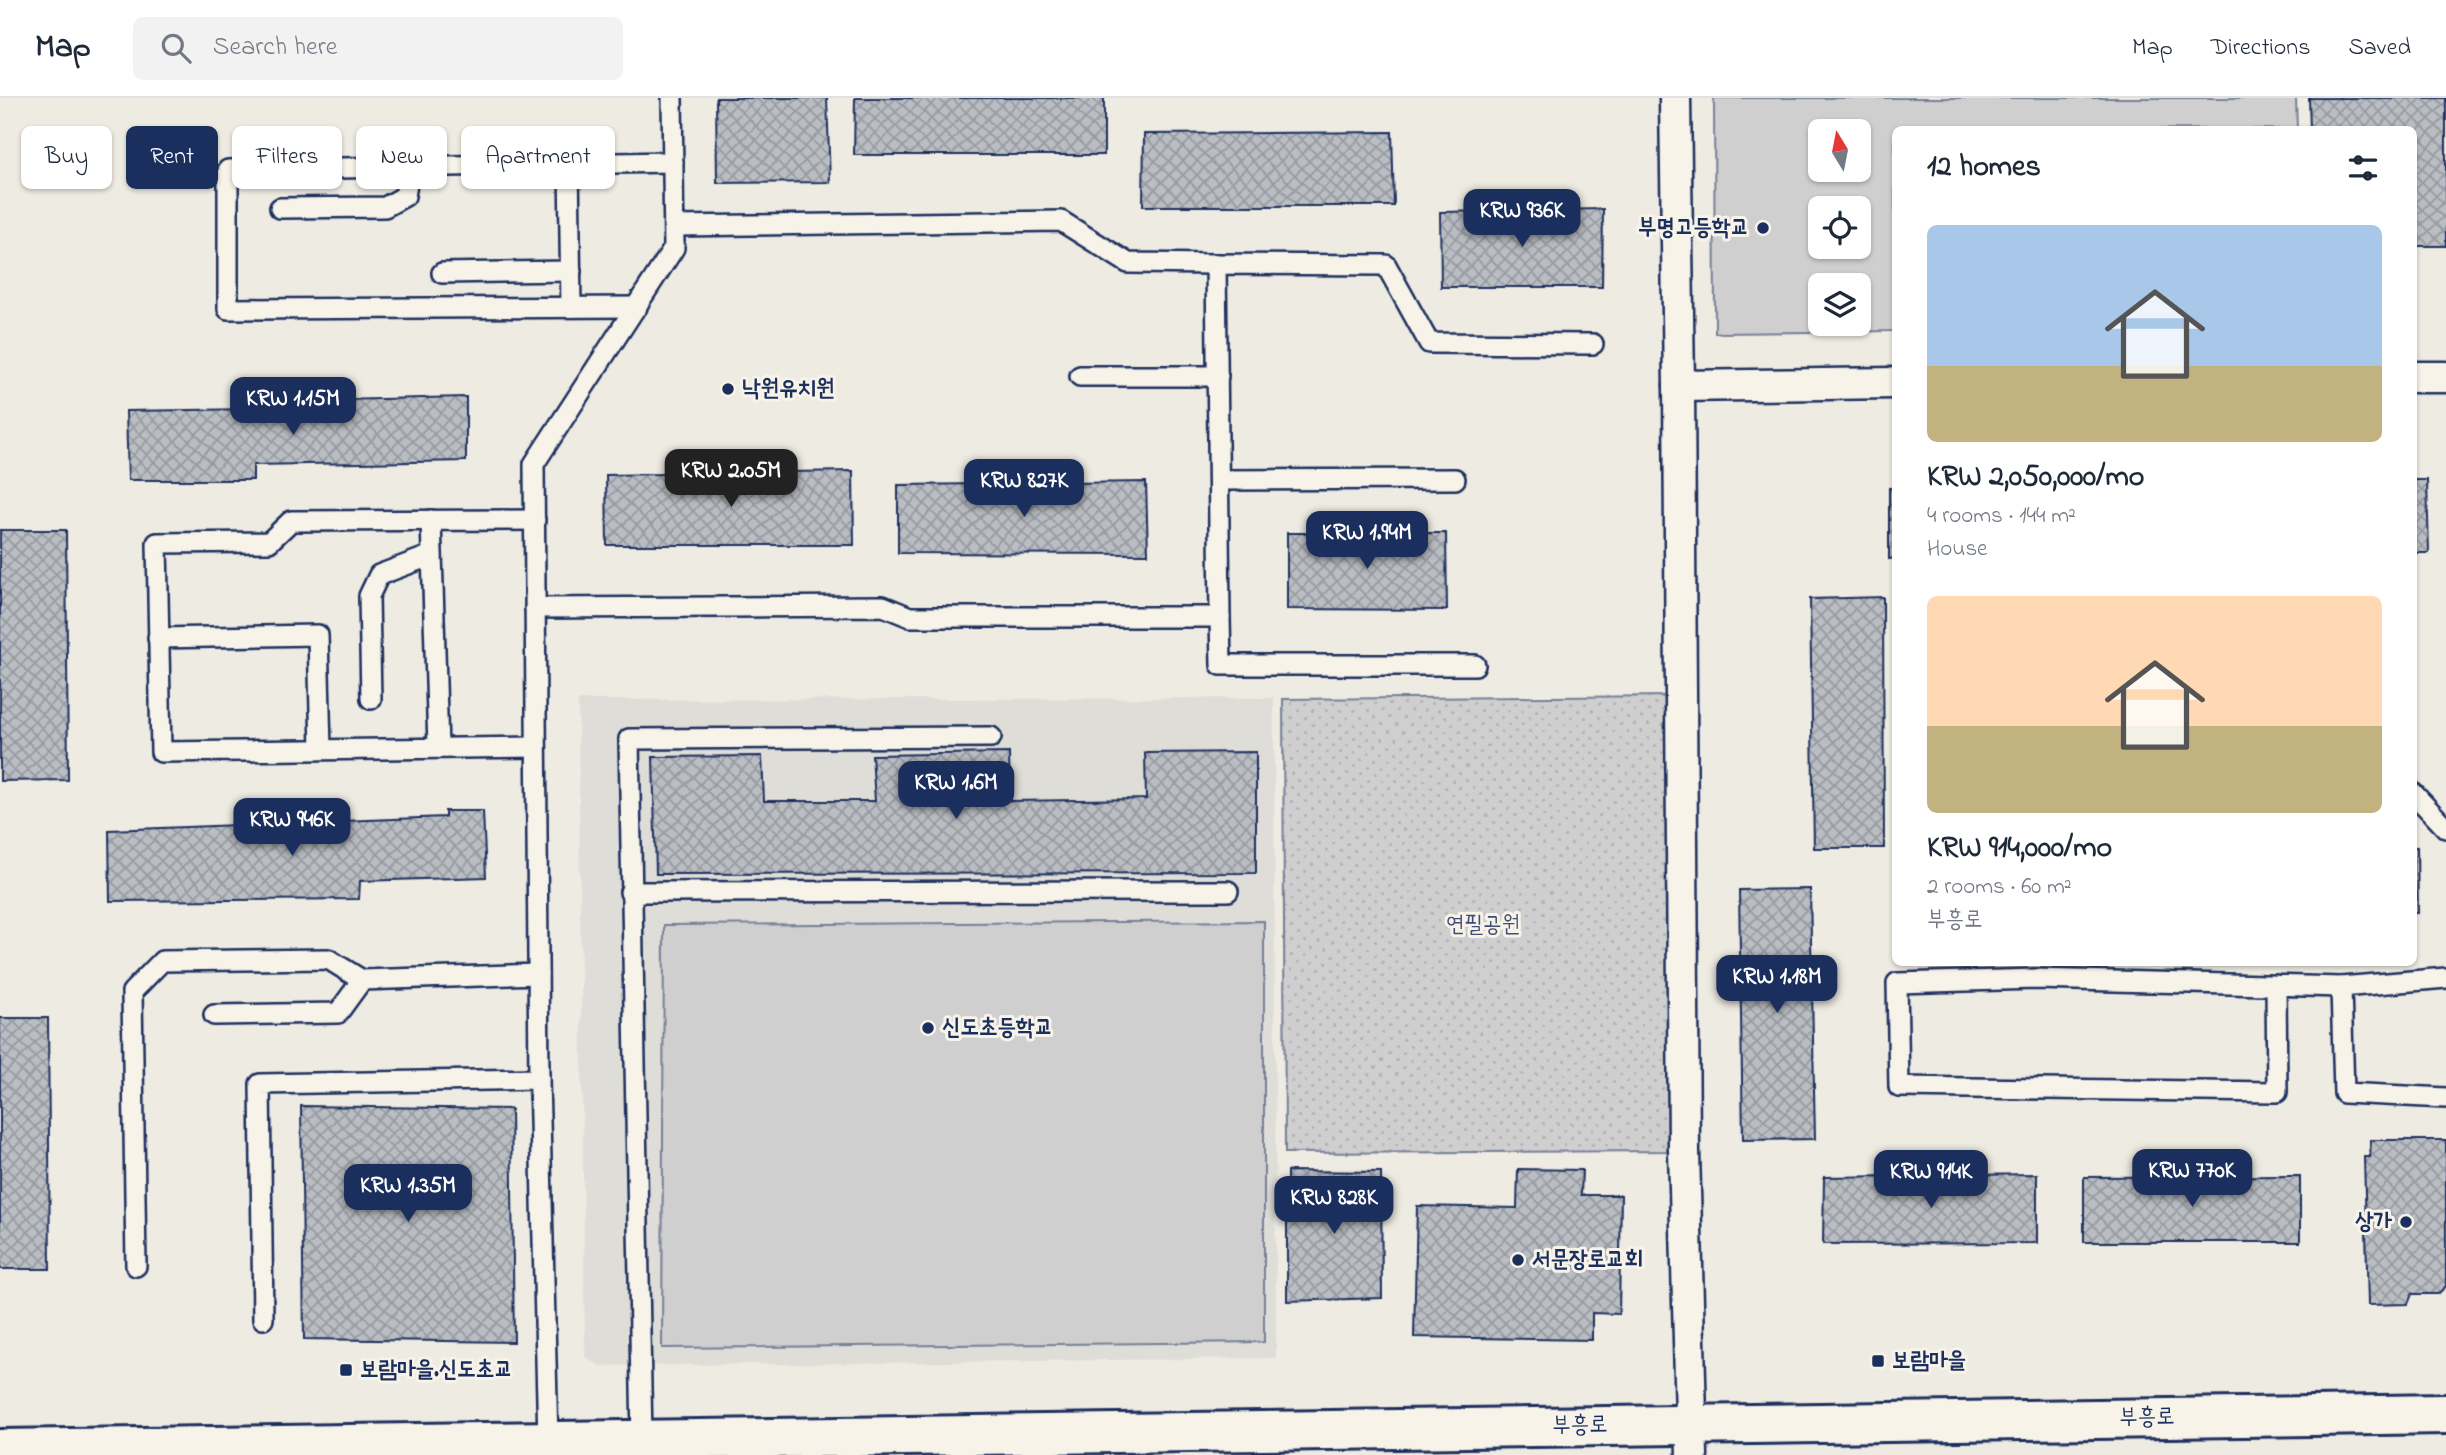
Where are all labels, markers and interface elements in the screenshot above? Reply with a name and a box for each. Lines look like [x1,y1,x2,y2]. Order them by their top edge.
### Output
search box [133,17,623,80]
text: Map [35,24,91,72]
icon: search [157,29,195,67]
text: Search here [213,29,337,67]
text: Map [2132,31,2173,66]
text: Directions [2211,31,2310,66]
text: Saved [2348,31,2411,66]
north arrow [1808,119,1871,182]
map controls [1808,119,1871,336]
chip: Buy [21,126,112,189]
chip: Rent [126,126,218,189]
chip: Filters [232,126,342,189]
chip: New [356,126,447,189]
chip: Apartment [461,126,615,189]
text: 12 homes [1927,146,2041,190]
icon: filters [2344,149,2382,187]
pin: KRW 936K [1450,190,1594,249]
text: KRW 936K [1479,195,1565,228]
button: locate [1808,196,1871,259]
place label: 부명고등학교 [1638,212,1749,245]
marker: 부명고등학교 [1755,220,1771,236]
icon: home [2092,271,2218,397]
button: layers [1808,273,1871,336]
place label: 낙원유치원 [742,373,835,406]
pin: KRW 1.15M [213,378,373,437]
marker: 낙원유치원 [720,381,736,397]
text: KRW 1.15M [246,383,340,416]
pin: KRW 2.05M [651,450,811,509]
text: KRW 2.05M [681,455,781,488]
text: KRW 2,050,000/mo [1927,456,2144,500]
pin: KRW 827K [952,460,1096,519]
text: KRW 827K [980,465,1068,498]
text: 4 rooms · 144 m² [1927,500,2076,533]
pin: KRW 1.94M [1287,512,1447,571]
text: KRW 1.94M [1322,517,1412,550]
text: House [1927,533,1987,566]
icon: home [2092,642,2218,768]
pin: KRW 1.6M [884,762,1028,821]
text: KRW 1.6M [914,767,998,800]
pin: KRW 946K [220,798,364,858]
text: KRW 946K [249,804,335,837]
text: KRW 914,000/mo [1927,827,2112,871]
text: 2 rooms · 60 m² [1927,871,2072,904]
text: 부흥로 [1927,904,1983,937]
park label: 연필공원 [1446,909,1520,942]
pin: KRW 1.18M [1697,956,1857,1015]
text: KRW 1.18M [1732,961,1822,994]
place label: 신도초등학교 [942,1012,1053,1045]
marker: 신도초등학교 [920,1020,936,1036]
pin: KRW 914K [1859,1150,2003,1210]
pin: KRW 770K [2120,1150,2264,1209]
text: KRW 770K [2148,1155,2236,1188]
text: KRW 914K [1890,1156,1972,1189]
pin: KRW 1.35M [328,1164,488,1224]
text: KRW 1.35M [360,1170,456,1203]
pin: KRW 828K [1262,1176,1406,1236]
text: KRW 828K [1290,1182,1378,1215]
place label: 상가 [2355,1206,2392,1239]
marker: 상가 [2398,1214,2414,1230]
place label: 서문장로교회 [1532,1244,1643,1277]
marker: 서문장로교회 [1510,1252,1526,1268]
place label: 보람마을 [1892,1345,1966,1378]
marker: 보람마을 [1870,1353,1886,1369]
place label: 보람마을.신도초교 [360,1354,513,1387]
marker: 보람마을.신도초교 [338,1362,354,1378]
street label: 부흥로 [2119,1401,2175,1435]
street label: 부흥로 [1552,1409,1608,1443]

